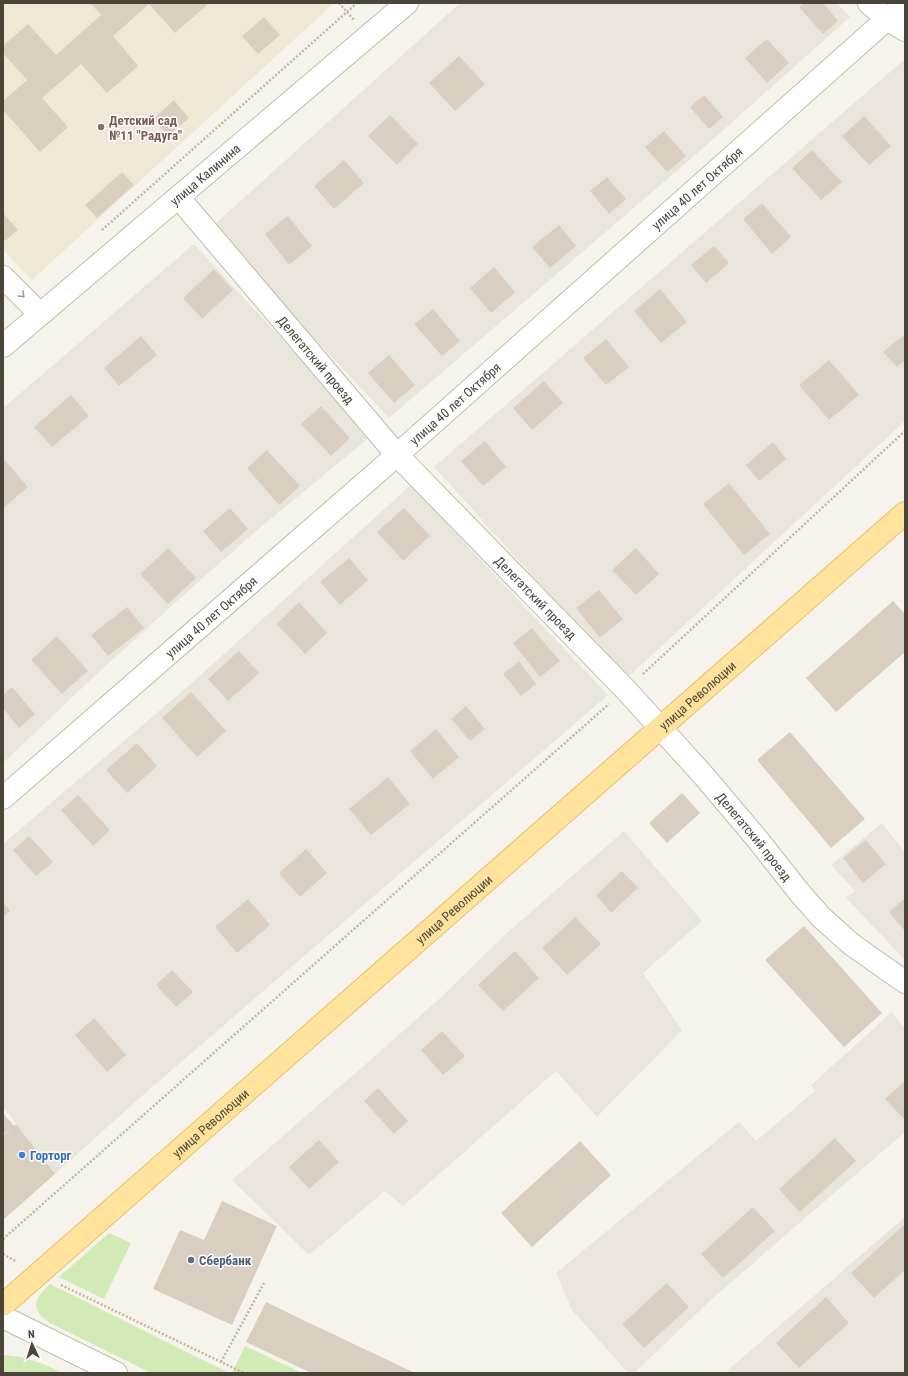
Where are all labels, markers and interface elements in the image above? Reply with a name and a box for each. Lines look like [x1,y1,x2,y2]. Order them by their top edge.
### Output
place label: Детский сад №11 "Радуга" [109,113,182,143]
marker: Детский сад №11 "Радуга" [96,122,106,132]
street label: улица Калинина [167,141,243,209]
street label: улица 40 лет Октября [649,144,746,233]
one-way arrow [17,290,25,298]
street label: Делегатский проезд [274,313,357,407]
street label: улица 40 лет Октября [407,360,504,448]
street label: Делегатский проезд [492,553,579,643]
street label: улица 40 лет Октября [163,573,260,661]
street label: улица Революции [656,658,739,733]
street label: Делегатский проезд [713,789,795,884]
street label: улица Революции [413,872,495,947]
street label: улица Революции [169,1086,252,1161]
place label: Горторг [30,1148,72,1163]
marker: Горторг [17,1150,27,1160]
place label: Сбербанк [199,1253,252,1268]
marker: Сбербанк [186,1255,196,1265]
north arrow [12,1324,52,1364]
text: N [28,1328,35,1341]

